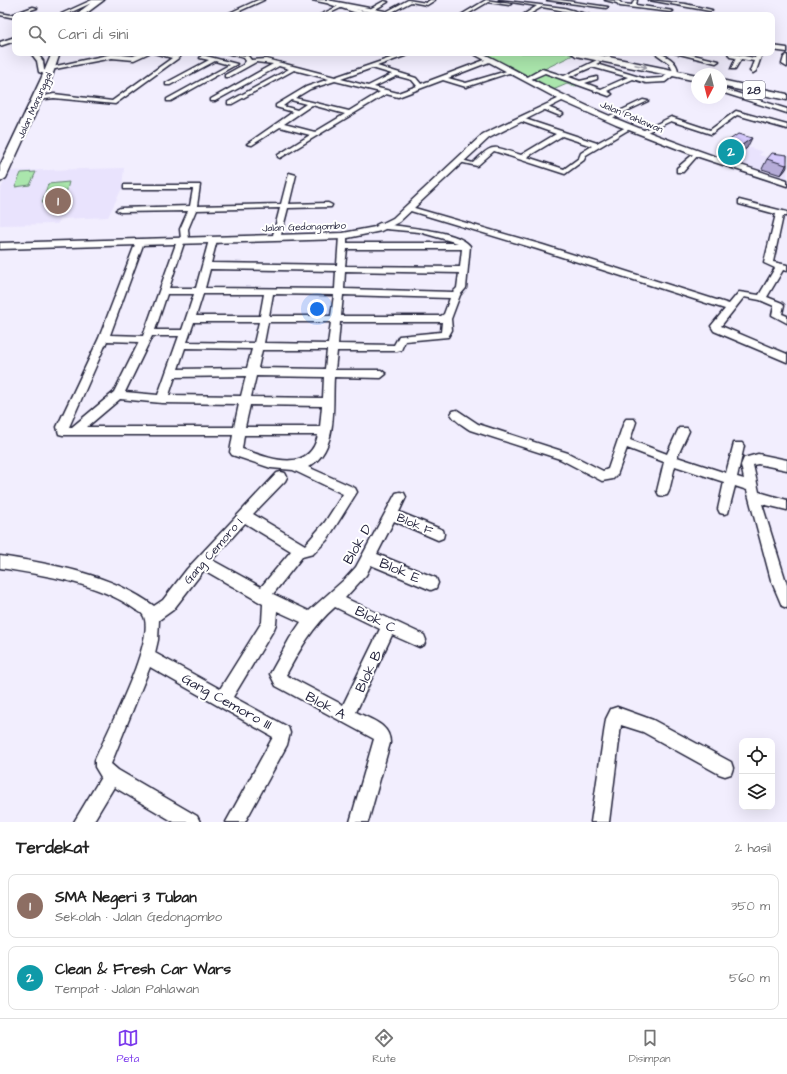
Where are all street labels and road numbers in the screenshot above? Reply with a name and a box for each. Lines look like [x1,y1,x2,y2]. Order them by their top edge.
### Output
street label: Jalan Manunggal [14,70,57,141]
road number: 28 [743,81,765,99]
street label: Jalan Pahlawan [598,97,665,137]
street label: Jalan Gedongombo [262,219,347,236]
street label: Blok F [394,509,436,540]
street label: Gang Cemoro I [180,514,248,589]
street label: Blok D [338,521,377,568]
street label: Blok E [376,553,424,589]
street label: Blok C [351,601,400,639]
street label: Blok B [351,647,387,696]
street label: Gang Cemoro III [178,669,275,735]
street label: Blok A [302,687,349,725]

